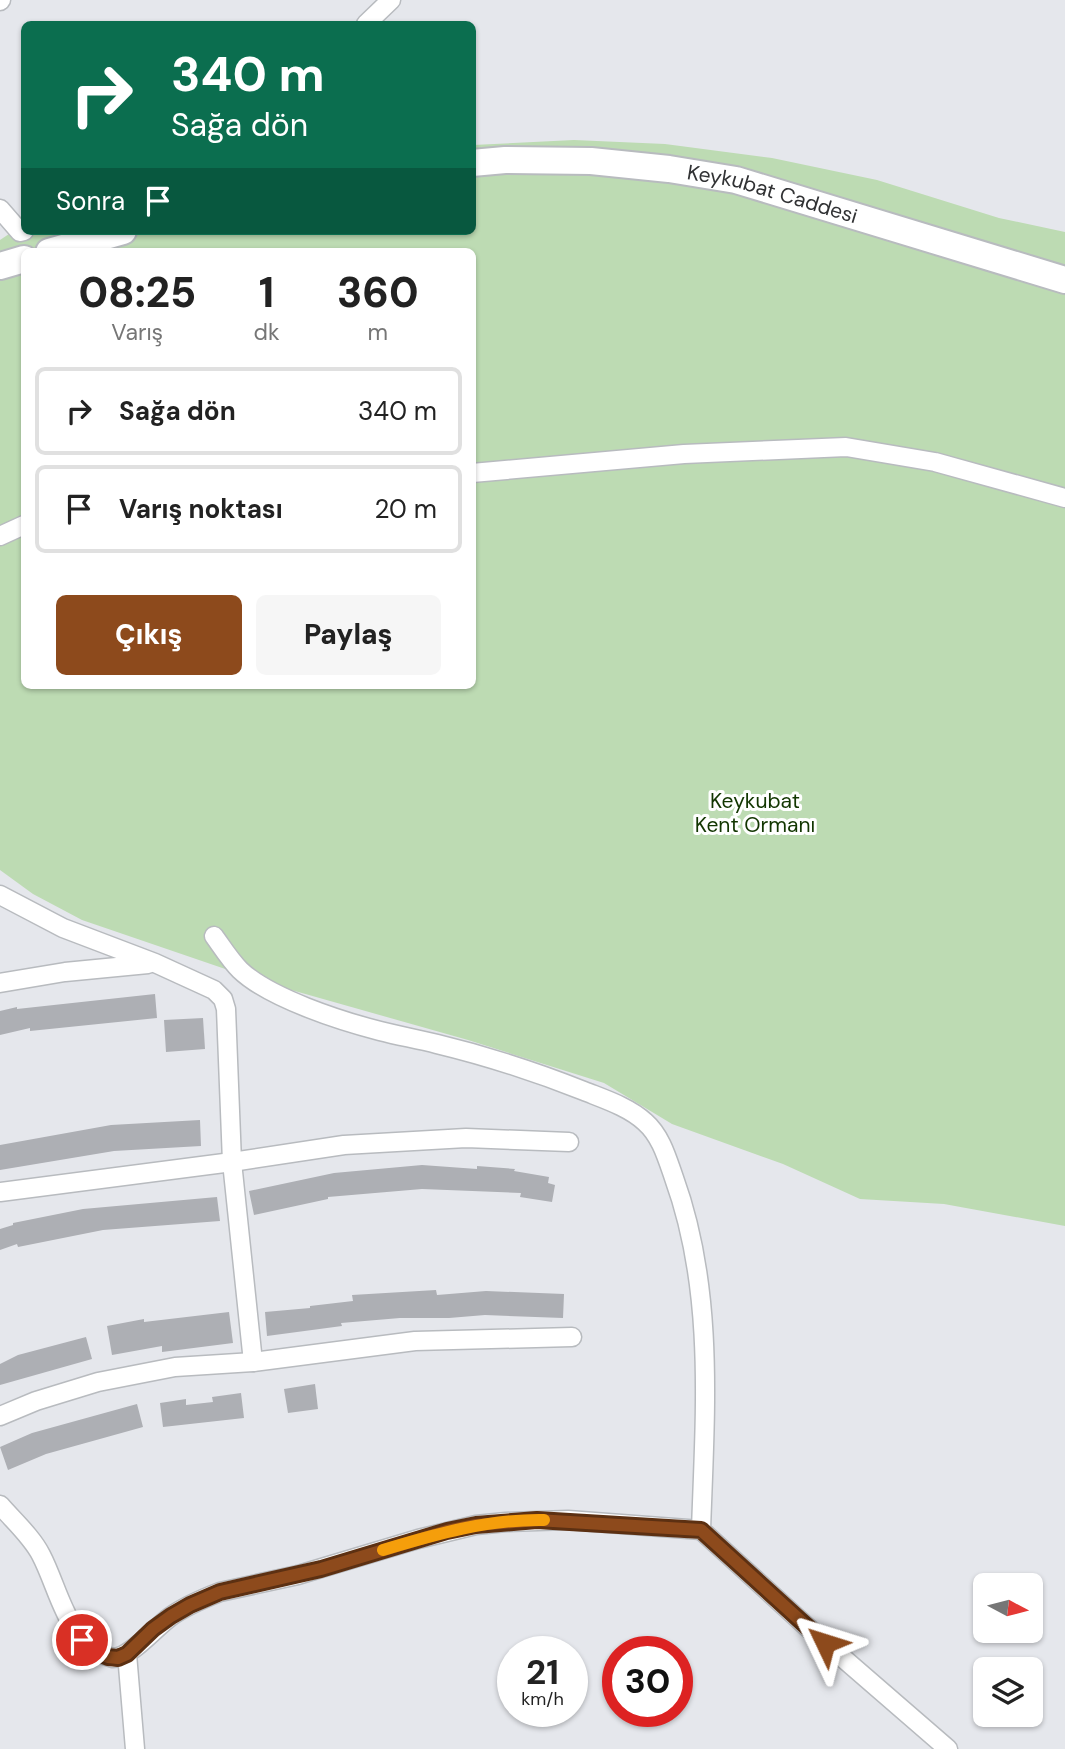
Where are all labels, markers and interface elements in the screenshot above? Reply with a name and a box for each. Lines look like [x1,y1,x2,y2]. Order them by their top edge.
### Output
text: 340 m [171,42,325,106]
icon: right [56,49,147,140]
text: Sağa dön [171,104,308,146]
street label: Keykubat Caddesi [685,158,861,230]
icon: arrive [139,182,177,220]
text: Sonra [56,184,125,218]
text: 08:25 [78,265,196,320]
text: 1 [259,265,274,320]
text: 360 [337,265,419,320]
text: Varış [111,317,163,347]
text: dk [253,317,279,347]
text: m [367,317,388,347]
icon: right [60,392,98,430]
text: Sağa dön [119,394,236,428]
text: 340 m [358,394,437,428]
icon: arrive [60,490,98,528]
text: Varış noktası [119,492,283,526]
text: 20 m [374,492,437,526]
button: Çıkış [56,595,242,675]
button: Paylaş [256,595,441,675]
park label: Keykubat Kent Ormanı [695,787,815,839]
north arrow [973,1573,1043,1643]
map controls [973,1573,1043,1727]
position arrow [788,1606,862,1680]
pin [52,1610,112,1670]
icon: arrive [63,1621,101,1659]
speed limit sign: 30 [602,1636,693,1727]
text: 21 [526,1649,559,1695]
button: layers [973,1657,1043,1727]
text: km/h [521,1687,564,1711]

